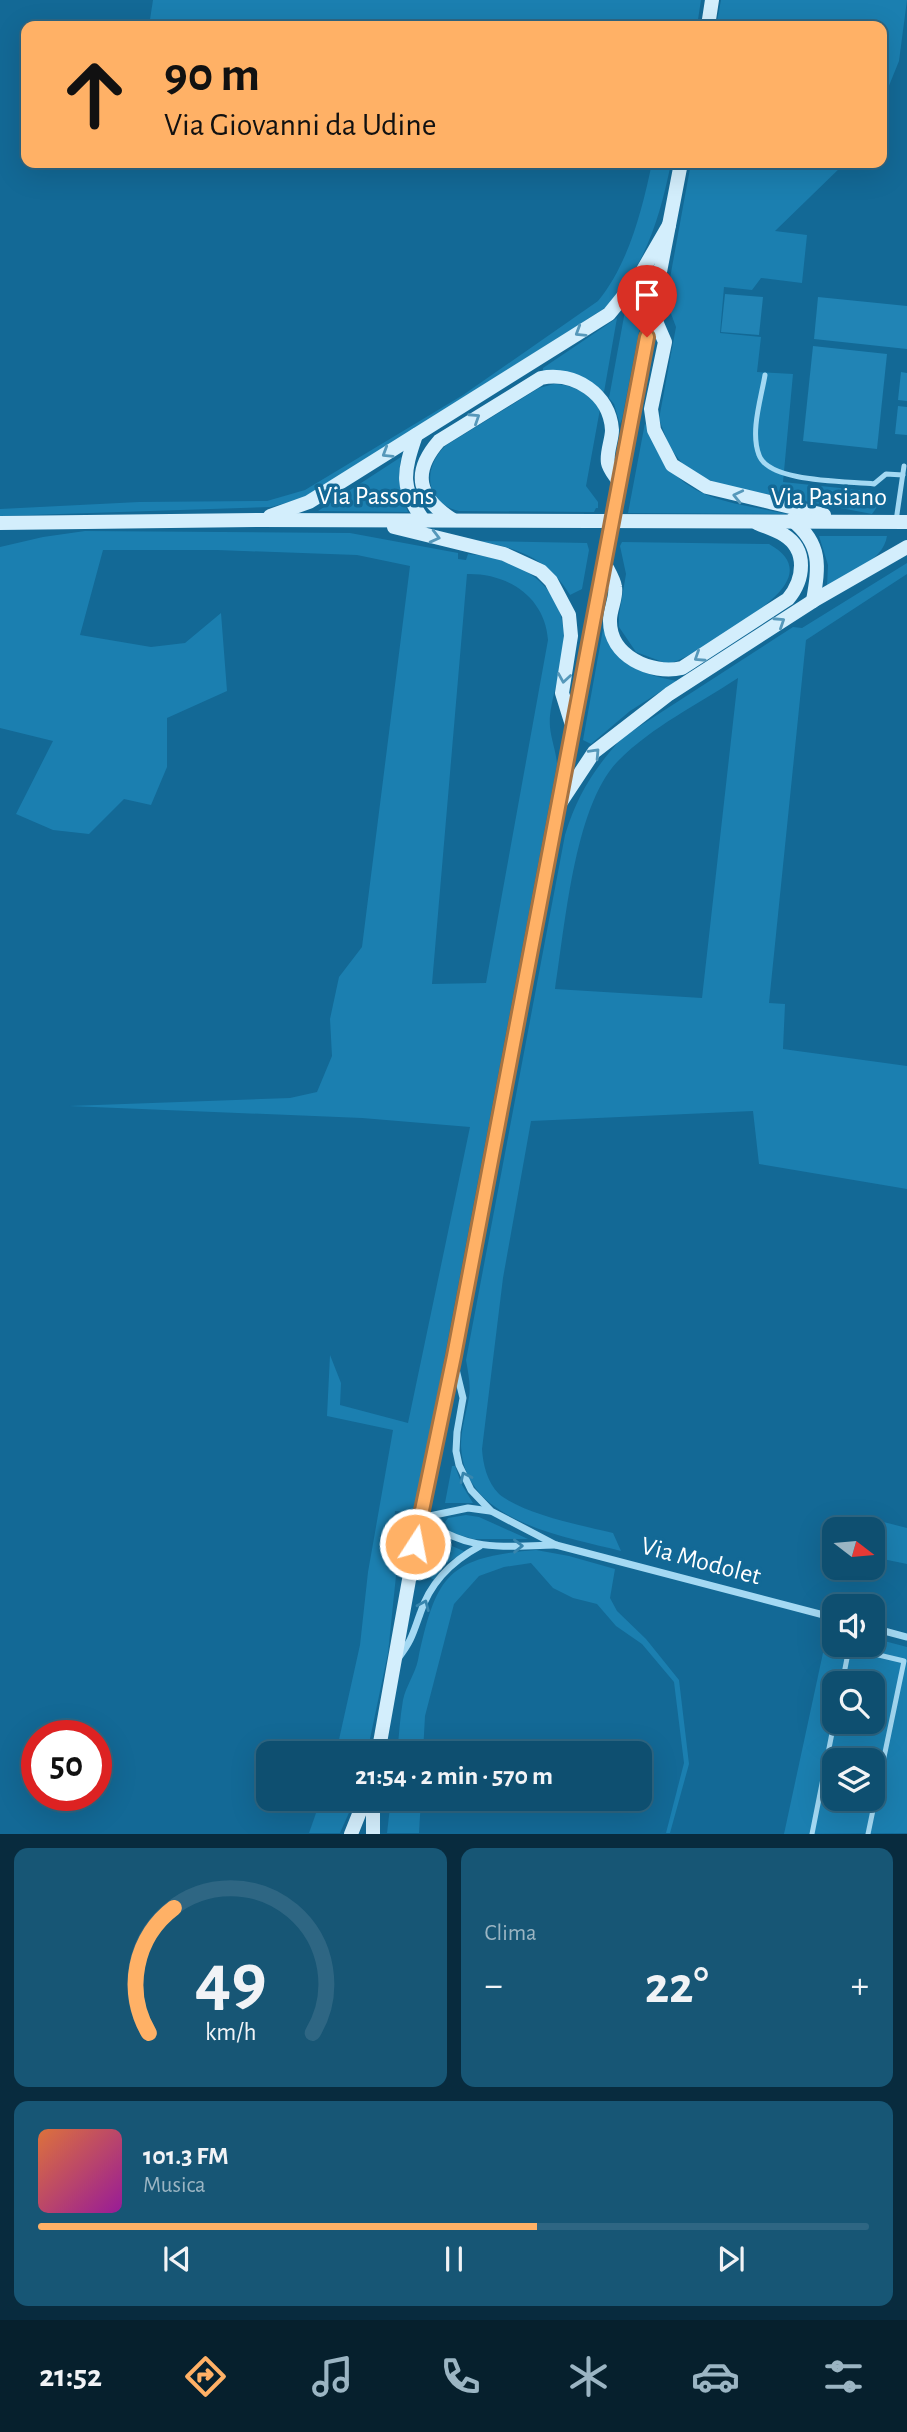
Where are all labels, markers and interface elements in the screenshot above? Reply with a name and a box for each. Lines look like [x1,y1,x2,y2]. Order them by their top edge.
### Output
icon: ahead [49,49,140,140]
text: 90 m [164,51,260,100]
text: Via Giovanni da Udine [164,109,437,141]
pin [617,265,677,337]
icon: arrive [628,276,666,314]
one-way arrow [575,324,588,337]
one-way arrow [467,414,480,427]
one-way arrow [382,445,395,458]
street label: Via Passons [318,483,434,509]
street label: Via Pasiano [771,484,887,510]
one-way arrow [733,489,745,504]
one-way arrow [429,529,441,543]
one-way arrow [773,617,786,630]
one-way arrow [694,648,707,661]
one-way arrow [557,672,572,684]
one-way arrow [587,748,599,761]
one-way arrow [459,1472,473,1484]
position arrow [378,1507,452,1581]
north arrow [822,1517,886,1580]
map controls [822,1517,885,1811]
street label: Via Modolet [638,1533,764,1589]
one-way arrow [514,1538,524,1554]
button: sound [822,1594,885,1657]
one-way arrow [415,1600,429,1612]
button: search [822,1671,885,1734]
speed limit sign: 50 [21,1720,112,1811]
button: layers [822,1748,885,1811]
text: 21:54 · 2 min · 570 m [355,1763,553,1789]
text: Clima [485,1922,537,1945]
text: 49 [194,1946,266,2019]
text: 22° [645,1960,709,2012]
text: − [485,1967,503,2005]
text: + [851,1967,869,2005]
text: km/h [204,2020,256,2045]
text: 101.3 FM [143,2143,229,2169]
text: Musica [143,2174,206,2197]
icon: previous [158,2240,196,2278]
icon: pause [435,2240,473,2278]
icon: next [712,2240,750,2278]
icon: directions [181,2352,230,2401]
icon: music [308,2352,357,2401]
icon: phone [436,2352,485,2401]
icon: climate [564,2352,613,2401]
icon: car [691,2352,740,2401]
icon: filters [819,2352,868,2401]
text: 21:52 [39,2360,102,2392]

